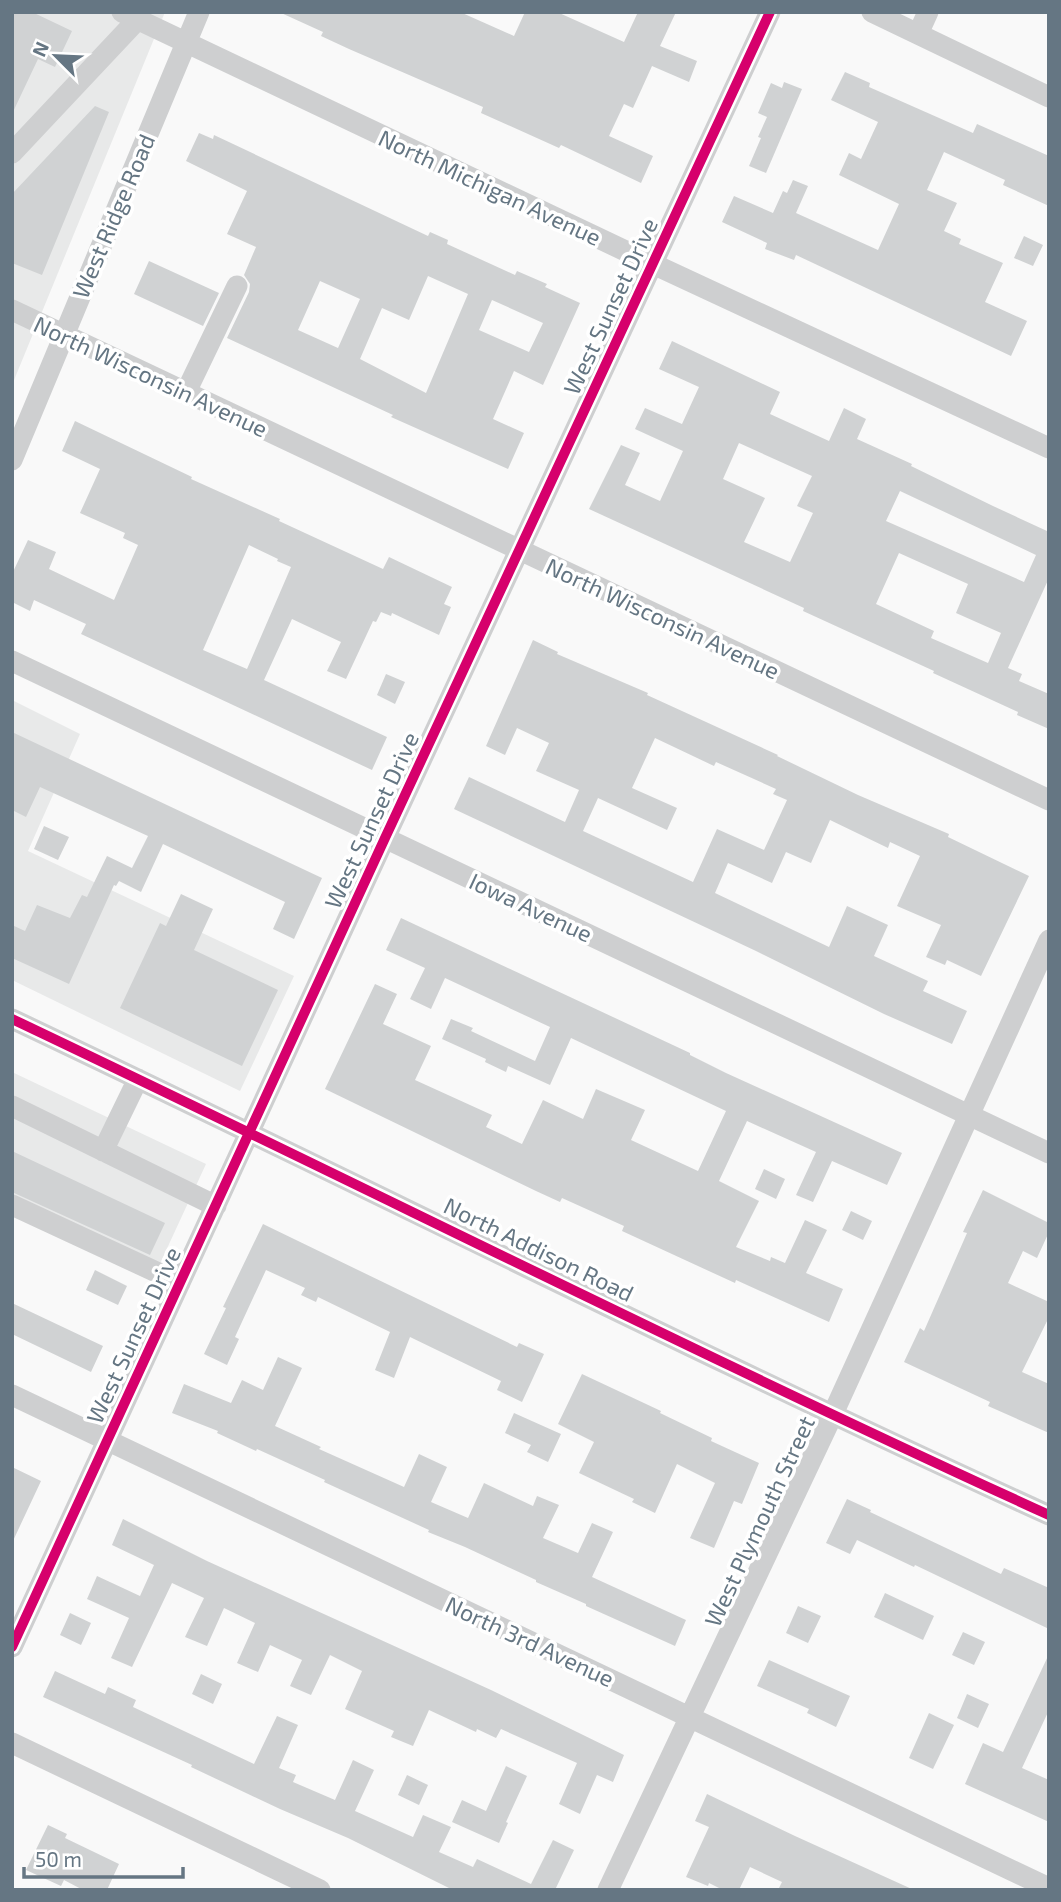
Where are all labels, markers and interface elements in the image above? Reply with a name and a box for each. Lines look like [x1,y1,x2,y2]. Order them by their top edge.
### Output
north arrow [21,21,91,91]
text: N [27,38,53,60]
street label: North Michigan Avenue [374,123,606,251]
street label: West Ridge Road [66,130,160,302]
street label: West Sunset Drive [557,213,663,399]
street label: North Wisconsin Avenue [30,310,272,442]
street label: North Wisconsin Avenue [542,552,784,684]
street label: West Sunset Drive [318,727,424,913]
street label: Iowa Avenue [465,866,597,948]
street label: North Addison Road [439,1191,639,1307]
street label: West Sunset Drive [80,1242,186,1428]
street label: West Plymouth Street [698,1411,820,1631]
street label: North 3rd Avenue [441,1590,619,1692]
scale bar [24,1836,184,1880]
text: 50 m [35,1846,82,1871]

